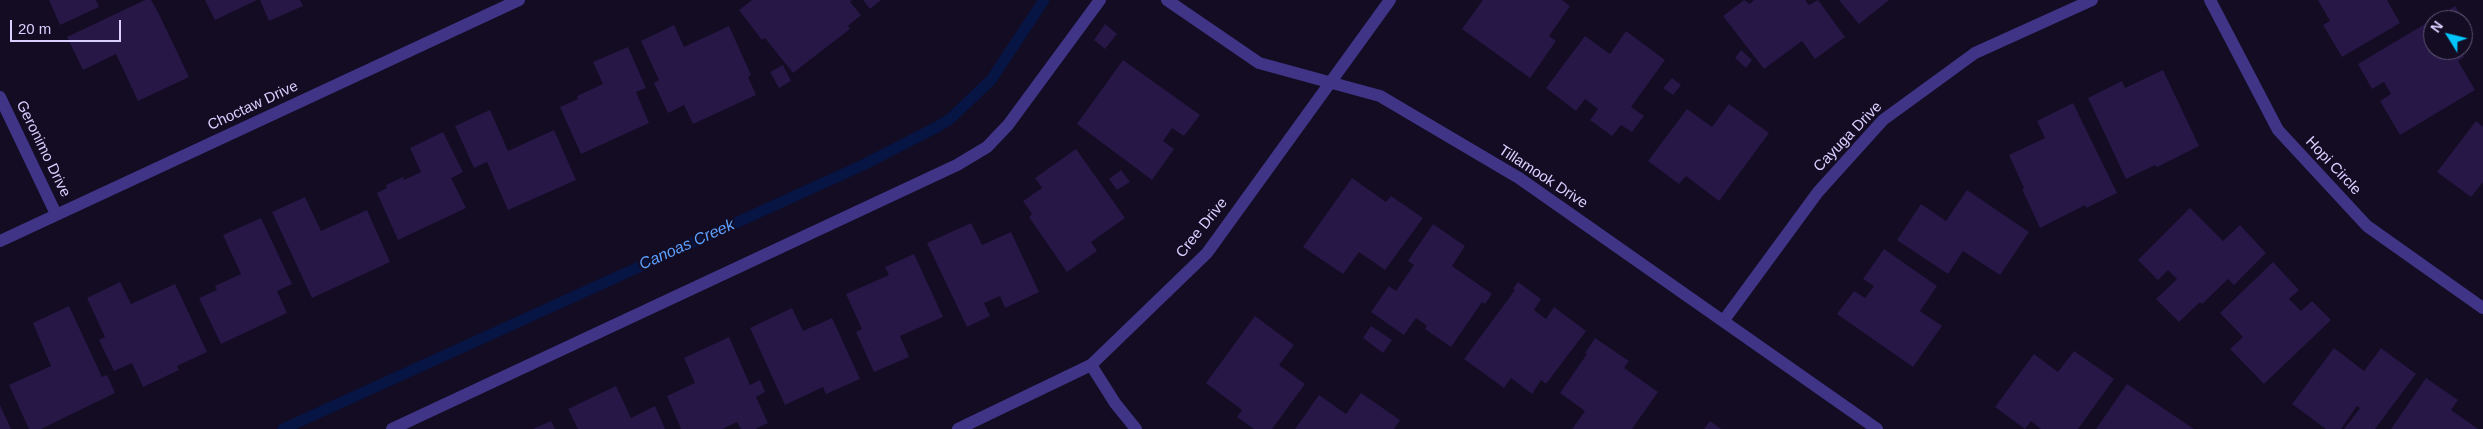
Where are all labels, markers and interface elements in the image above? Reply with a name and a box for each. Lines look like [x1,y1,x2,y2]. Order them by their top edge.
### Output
scale bar [12,10,124,42]
north arrow [2423,10,2473,60]
text: N [2427,18,2446,36]
text: 20 m [18,20,51,37]
street label: Choctaw Drive [205,77,301,135]
street label: Geronimo Drive [12,98,74,200]
street label: Cayuga Drive [1810,98,1886,176]
street label: Hopi Circle [2301,133,2365,199]
street label: Tillamook Drive [1495,141,1591,213]
street label: Cree Drive [1172,194,1232,262]
water label: Canoas Creek [636,215,738,275]

